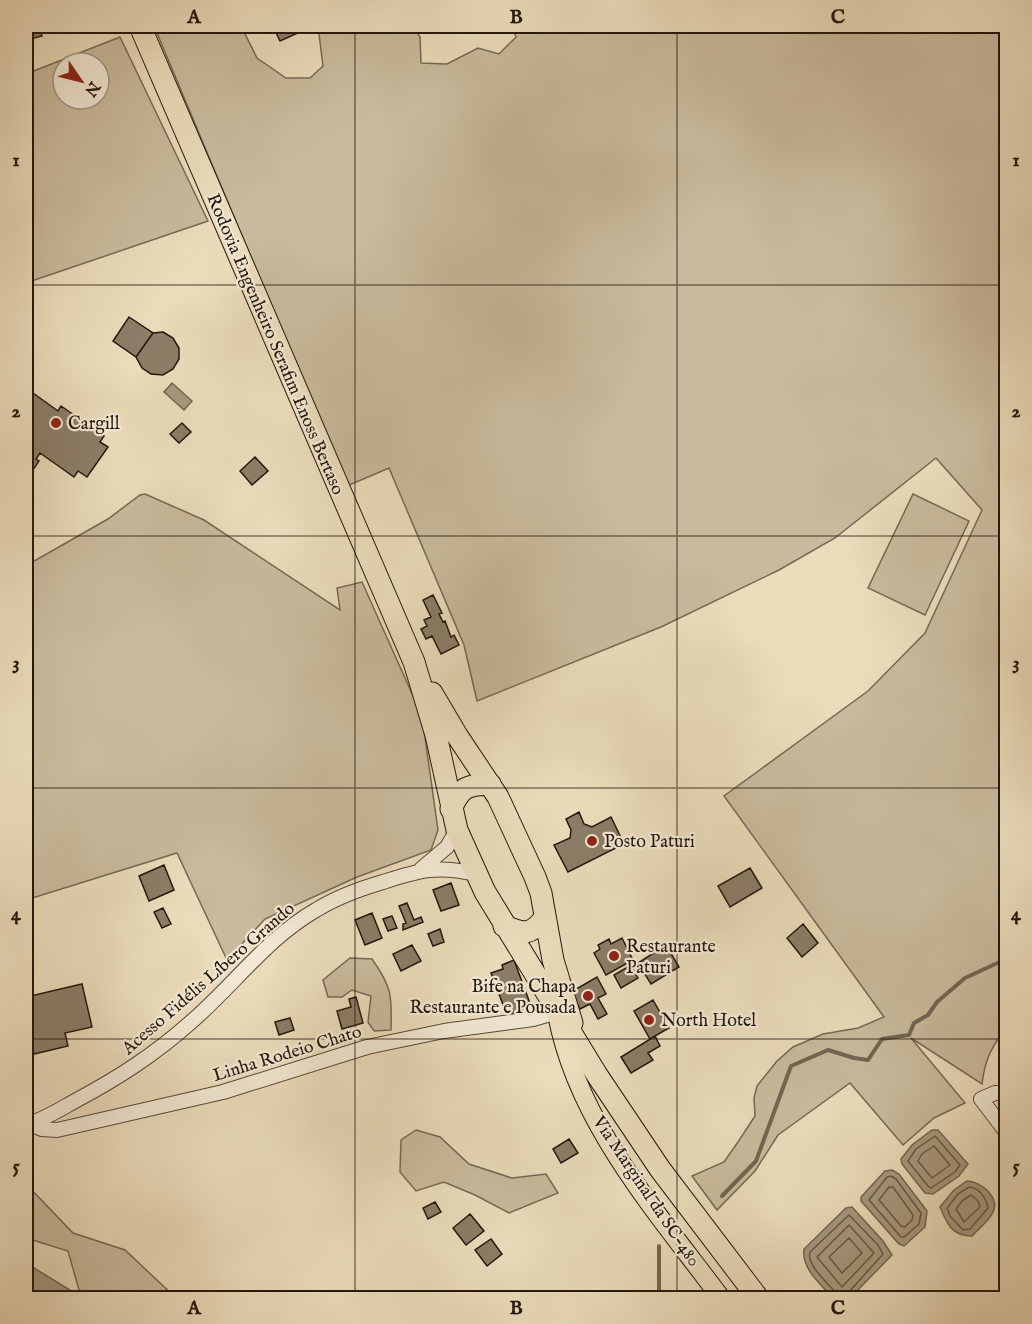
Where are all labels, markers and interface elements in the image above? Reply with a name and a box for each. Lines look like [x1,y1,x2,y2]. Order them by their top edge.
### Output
text: A [186,5,202,30]
text: B [509,5,523,30]
text: C [831,5,845,30]
north arrow [51,51,111,111]
text: N [79,76,104,100]
text: 1 [12,148,20,173]
text: 1 [1012,148,1020,173]
street label: Rodovia Engenheiro Serafim Enoss Bertaso [201,191,349,499]
text: 2 [11,399,21,424]
text: 2 [1011,399,1021,424]
place label: Cargill [68,413,120,436]
marker: Cargill [49,416,63,430]
text: 3 [12,651,20,676]
text: 3 [1012,651,1020,676]
place label: Posto Paturi [604,831,695,854]
marker: Posto Paturi [585,834,599,848]
street label: Acesso Fidélis Líbero Grando [117,898,300,1061]
text: 4 [11,902,22,927]
text: 4 [1011,902,1022,927]
place label: Restaurante Paturi [626,936,716,980]
marker: Restaurante Paturi [607,949,621,963]
place label: Bife na Chapa Restaurante e Pousada [410,976,576,1020]
marker: Bife na Chapa Restaurante e Pousada [581,989,595,1003]
place label: North Hotel [661,1010,756,1033]
marker: North Hotel [642,1013,656,1027]
street label: Linha Rodeio Chato [210,1021,365,1088]
street label: Via Marginal da SC-480 [586,1111,705,1272]
text: 5 [12,1154,20,1179]
text: 5 [1012,1154,1020,1179]
text: A [186,1296,202,1321]
text: B [509,1296,523,1321]
text: C [831,1296,845,1321]

